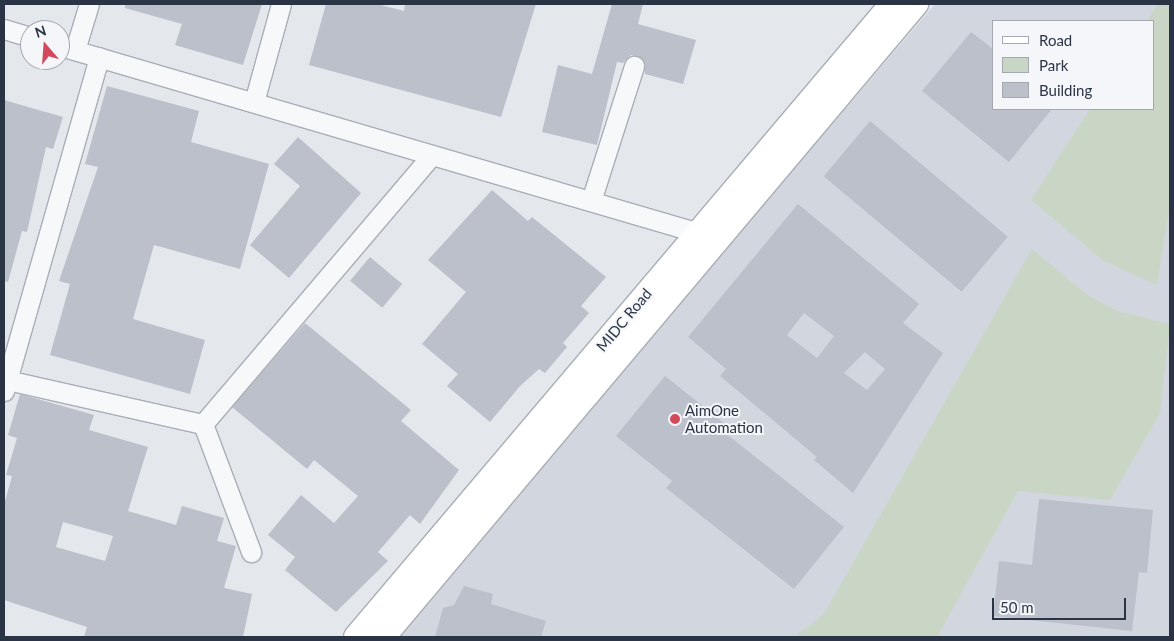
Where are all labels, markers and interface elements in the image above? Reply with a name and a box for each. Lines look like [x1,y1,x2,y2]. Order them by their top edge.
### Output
north arrow [20,20,70,70]
legend [992,20,1154,110]
text: N [33,21,48,41]
text: Road [1039,31,1072,49]
text: Park [1039,56,1068,74]
text: Building [1039,81,1092,99]
street label: MIDC Road [592,285,656,355]
place label: AimOne Automation [685,401,763,436]
marker: AimOne Automation [669,413,681,425]
scale bar [994,588,1128,620]
text: 50 m [1000,598,1034,616]

